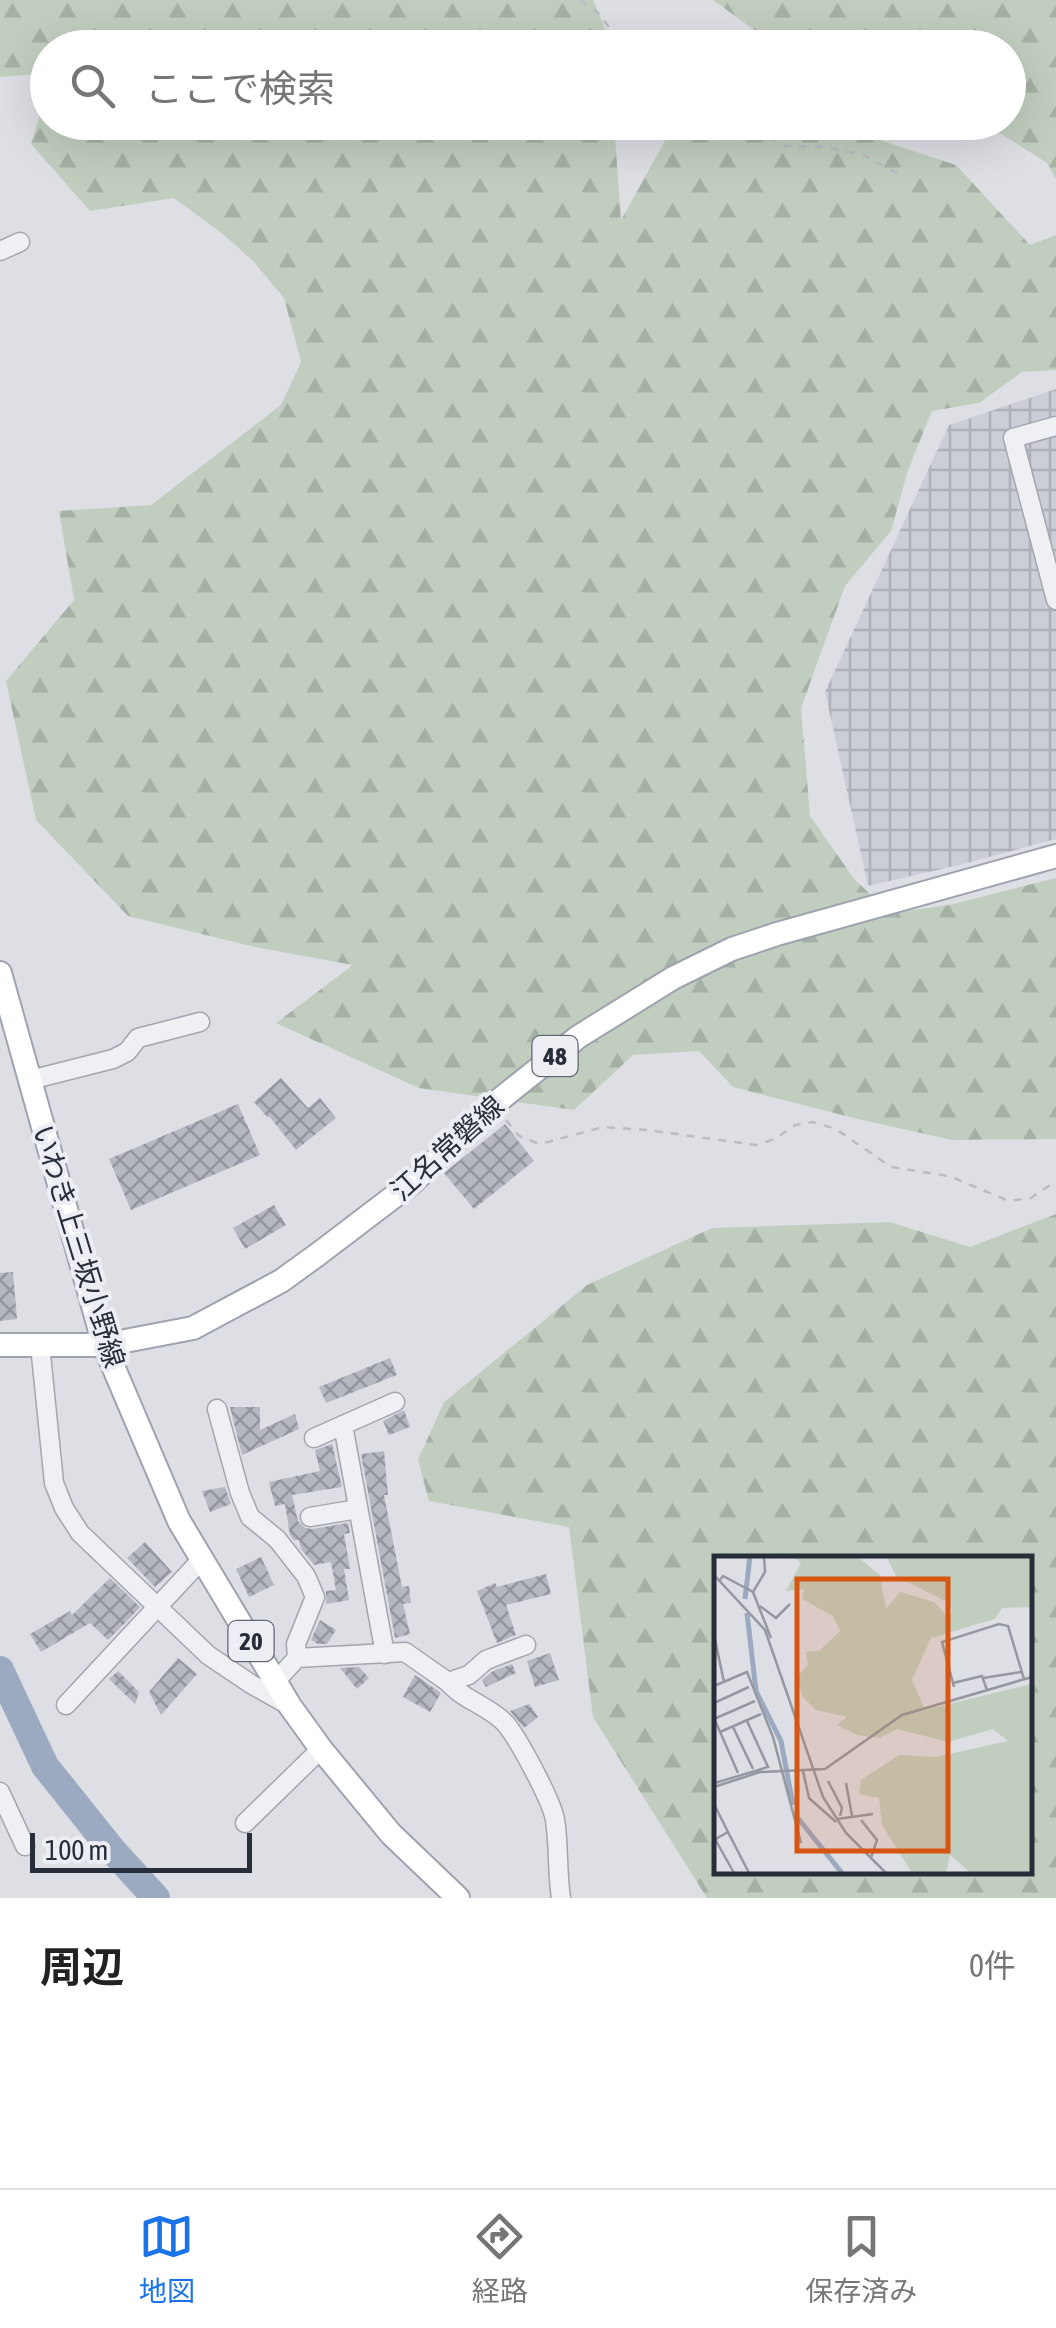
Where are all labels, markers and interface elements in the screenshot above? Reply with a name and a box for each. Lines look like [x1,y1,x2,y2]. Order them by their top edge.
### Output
search box [30,30,1026,140]
icon: search [65,58,120,113]
text: ここで検索 [145,67,335,110]
road number: 48 [532,1036,578,1076]
street label: 江名常磐線 [384,1089,510,1207]
street label: いわき上三坂小野線 [27,1121,131,1371]
inset map [714,1556,1031,1873]
road number: 20 [228,1621,274,1661]
scale bar [30,1828,252,1872]
text: 100 m [45,1834,108,1866]
text: 周辺 [40,1943,124,1991]
text: 0件 [969,1947,1016,1984]
tab: 地図 [139,2209,195,2309]
tab: 経路 [472,2209,528,2309]
tab: 保存済み [805,2209,917,2309]

